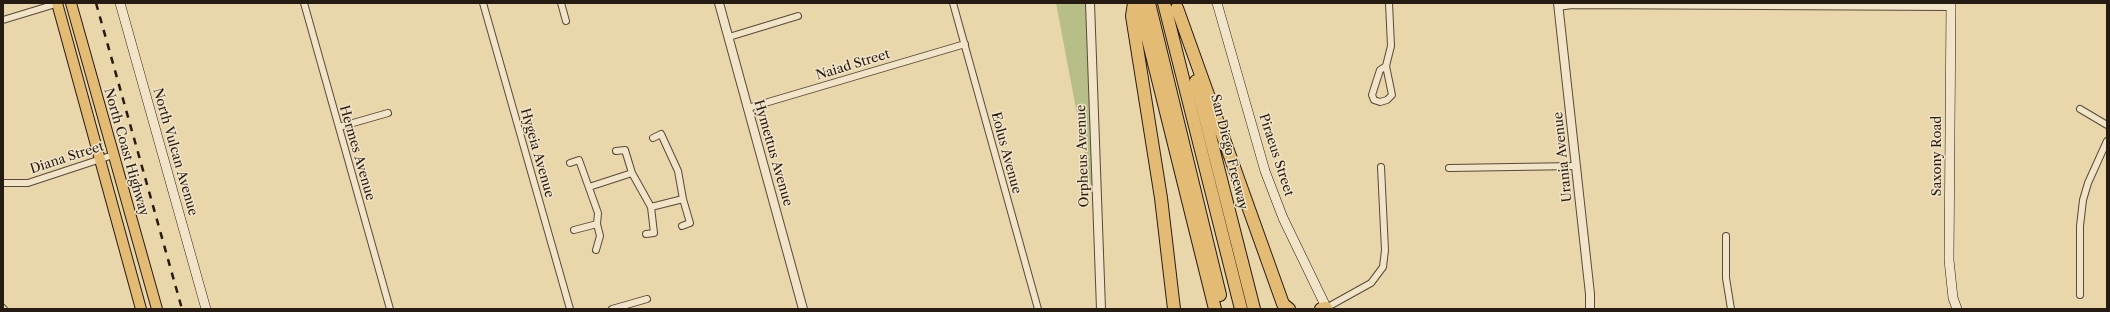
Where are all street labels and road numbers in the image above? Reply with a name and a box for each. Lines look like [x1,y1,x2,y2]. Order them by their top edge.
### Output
street label: Naiad Street [814,46,892,84]
street label: North Coast Highway [100,86,152,218]
street label: North Vulcan Avenue [149,86,201,218]
street label: San Diego Freeway [1207,93,1251,211]
street label: Hymettus Avenue [750,98,796,208]
street label: Hermes Avenue [336,104,378,202]
street label: Orpheus Avenue [1073,104,1093,208]
street label: Hygeia Avenue [517,106,557,200]
street label: Eolus Avenue [988,110,1024,196]
street label: Urania Avenue [1551,111,1575,203]
street label: Piraeus Street [1255,112,1297,198]
street label: Saxony Road [1929,116,1945,196]
street label: Diana Street [28,139,106,177]

